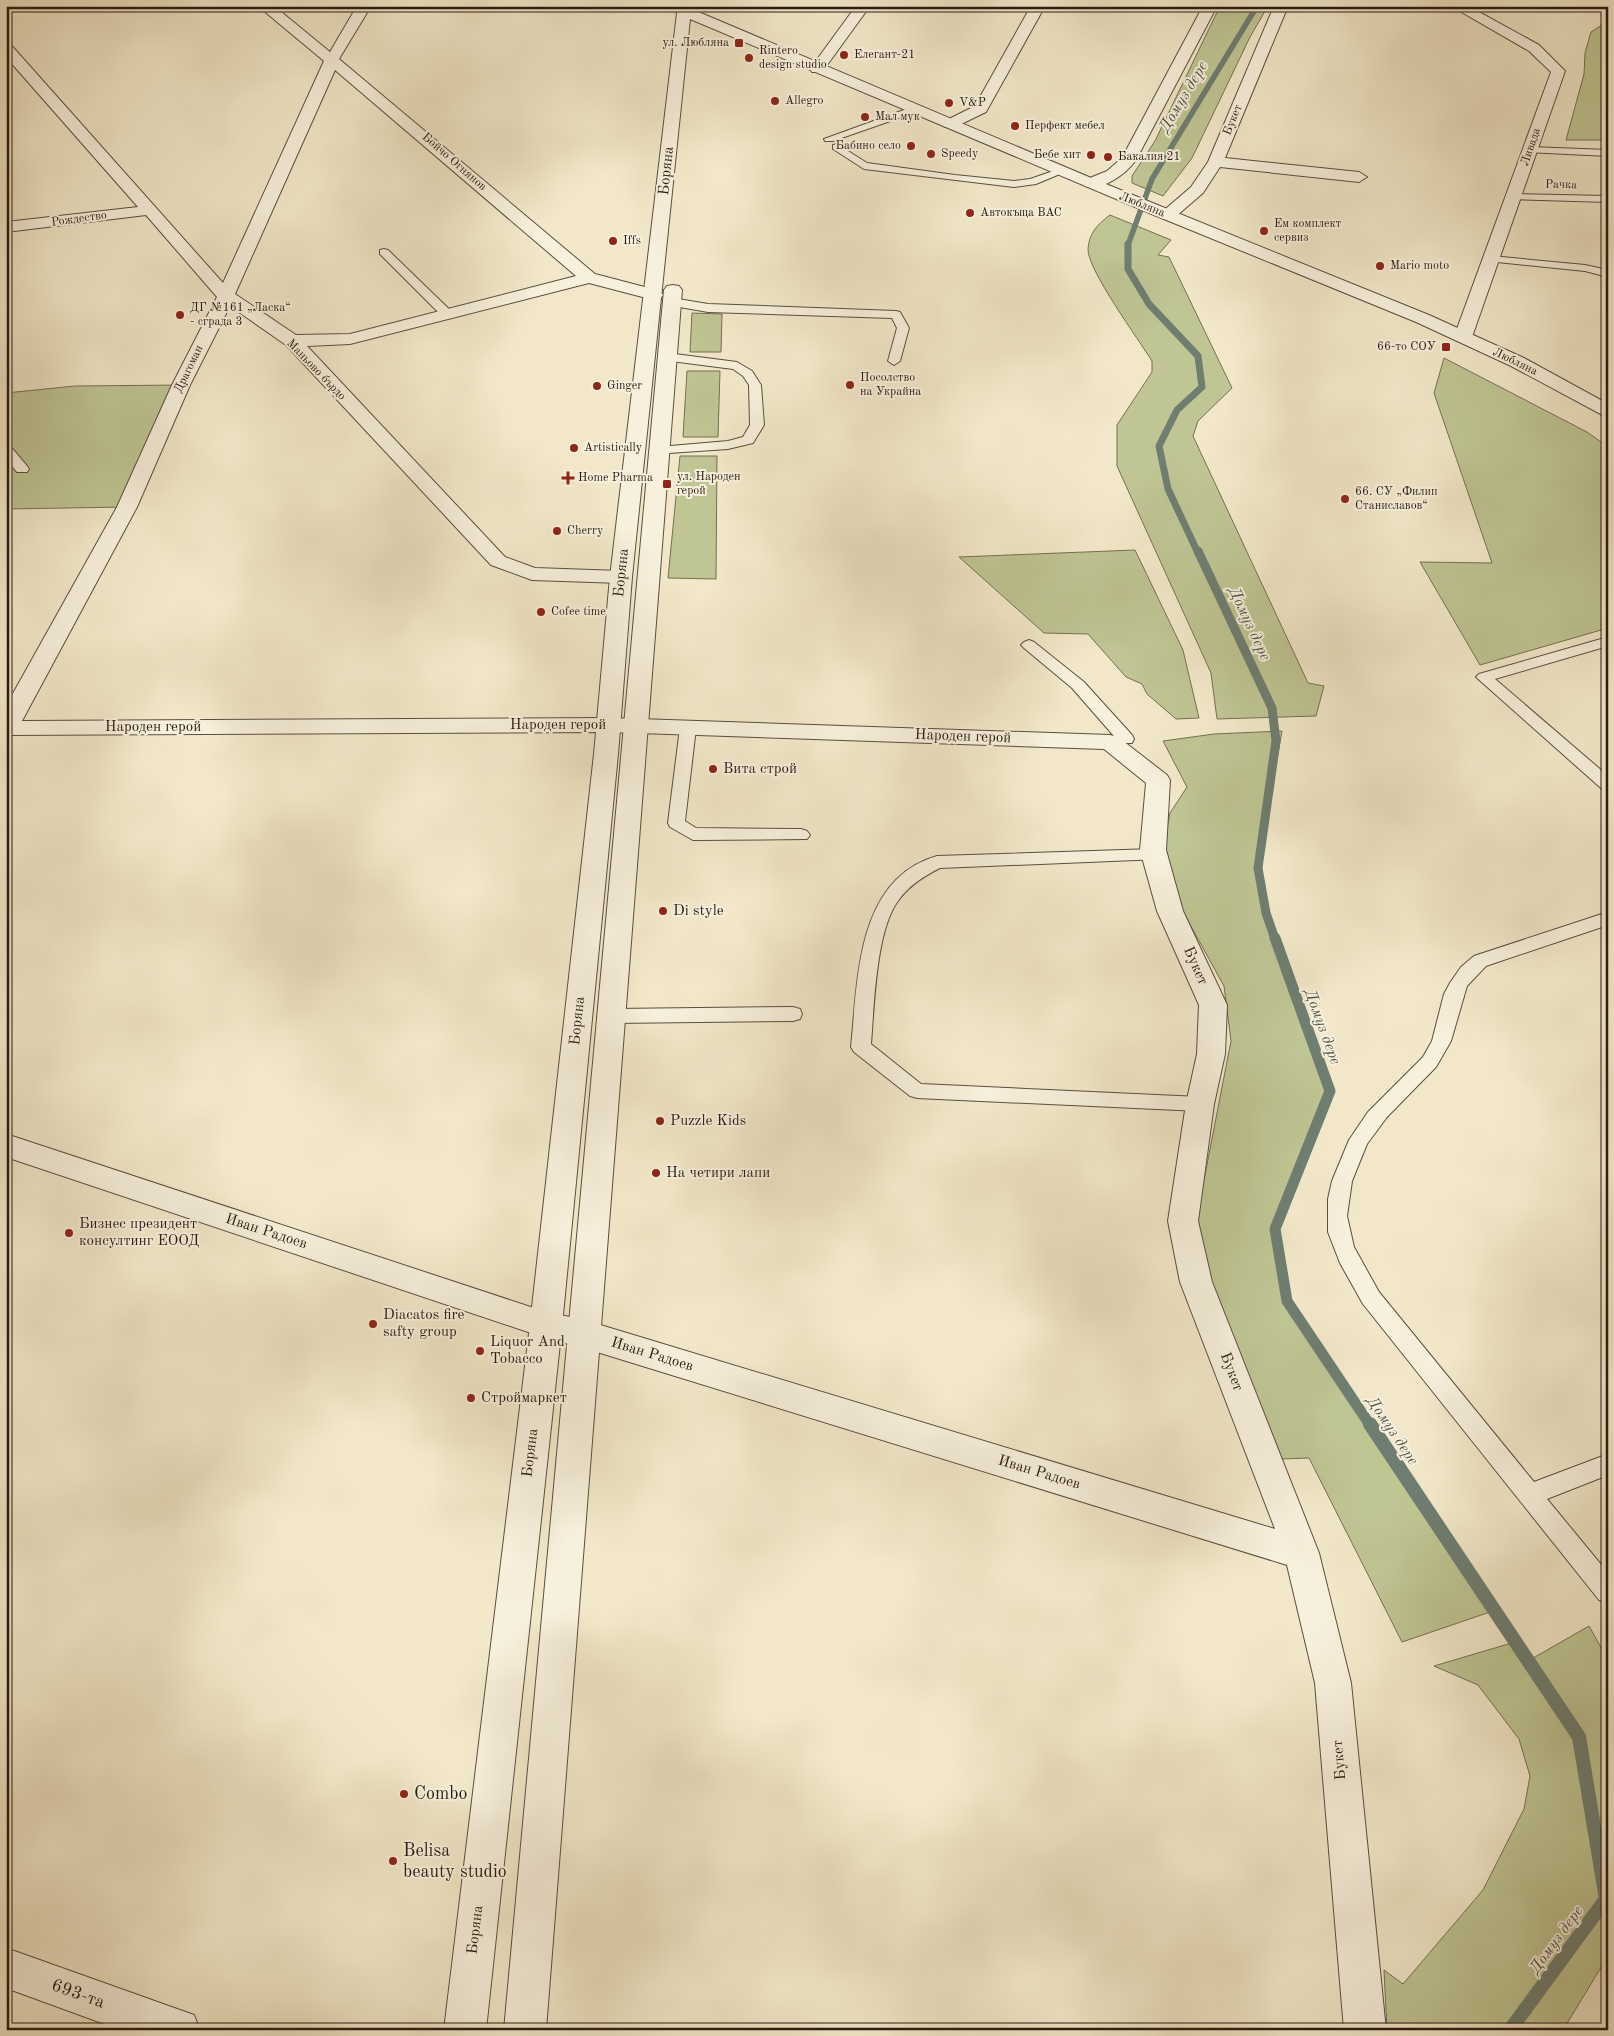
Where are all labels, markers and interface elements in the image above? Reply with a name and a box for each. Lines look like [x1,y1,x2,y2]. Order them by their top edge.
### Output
place label: ул. Любляна [662,37,729,49]
marker: ул. Любляна [733,37,745,49]
place label: Rintero design studio [759,45,827,71]
marker: Елегант-21 [838,49,850,61]
place label: Елегант-21 [854,49,915,61]
marker: Rintero design studio [743,52,755,64]
water label: Домуз дере [1156,59,1211,137]
marker: Allegro [769,95,781,107]
place label: Allegro [785,95,824,107]
marker: V&P [943,97,955,109]
place label: V&P [959,97,986,109]
street label: Букет [1221,103,1245,137]
marker: Мал мук [859,111,871,123]
place label: Мал мук [875,111,920,123]
marker: Перфект мебел [1009,120,1021,132]
place label: Перфект мебел [1025,120,1105,132]
street label: Ливада [1519,126,1543,168]
street label: Бойчо Огнянов [420,131,489,193]
place label: Бабино село [836,140,901,152]
marker: Бабино село [905,140,917,152]
street label: Боряна [657,145,677,196]
marker: Speedy [925,148,937,160]
place label: Speedy [941,148,979,160]
place label: Бебе хит [1034,149,1081,161]
marker: Бебе хит [1085,149,1097,161]
marker: Бакалия 21 [1102,151,1114,163]
place label: Бакалия 21 [1118,151,1180,163]
street label: Рачка [1545,179,1577,191]
street label: Любляна [1117,190,1167,220]
marker: Автокъща ВАС [964,207,976,219]
place label: Автокъща ВАС [980,207,1062,219]
street label: Рождество [50,209,108,229]
place label: Ем комплект сервиз [1274,218,1342,244]
marker: Ем комплект сервиз [1258,225,1270,237]
marker: Iffs [607,235,619,247]
place label: Iffs [623,235,641,247]
marker: Mario moto [1374,260,1386,272]
place label: Mario moto [1390,260,1449,272]
place label: ДГ №161 „Ласка“ - сграда 3 [190,301,291,328]
marker: ДГ №161 „Ласка“ - сграда 3 [174,309,186,321]
street label: Маньово бърдо [284,337,348,403]
place label: 66-то СОУ [1377,341,1436,353]
marker: 66-то СОУ [1440,341,1452,353]
street label: Драгоман [172,343,206,395]
street label: Любляна [1491,346,1539,378]
place label: Посолство на Украйна [860,372,921,398]
marker: Посолство на Украйна [844,379,856,391]
marker: Ginger [591,380,603,392]
place label: Ginger [607,380,642,392]
marker: Artistically [568,442,580,454]
place label: Artistically [584,442,643,454]
place label: ул. Народен герой [677,471,741,497]
marker: Home Pharma [562,472,574,484]
place label: Home Pharma [578,472,653,484]
marker: ул. Народен герой [661,478,673,490]
place label: 66. СУ „Филип Станиславов“ [1355,486,1438,512]
marker: 66. СУ „Филип Станиславов“ [1339,493,1351,505]
marker: Cherry [551,525,563,537]
place label: Cherry [567,525,604,537]
street label: Боряна [612,547,632,598]
water label: Домуз дере [1224,583,1273,664]
marker: Cofee time [535,606,547,618]
place label: Cofee time [551,606,606,618]
street label: Народен герой [510,718,606,733]
street label: Народен герой [105,720,201,735]
street label: Народен герой [914,728,1012,746]
place label: Вита строй [723,762,797,777]
marker: Вита строй [707,763,719,775]
place label: Di style [673,904,724,919]
marker: Di style [657,905,669,917]
street label: Букет [1180,945,1210,987]
water label: Домуз дере [1300,985,1343,1067]
street label: Боряна [568,995,588,1046]
place label: Puzzle Kids [670,1114,746,1129]
marker: Puzzle Kids [654,1115,666,1127]
place label: На четири лапи [666,1166,770,1181]
marker: На четири лапи [650,1167,662,1179]
street label: Иван Радоев [223,1212,309,1252]
place label: Бизнес президент консултинг ЕООД [79,1217,199,1249]
marker: Бизнес президент консултинг ЕООД [63,1227,75,1239]
place label: Diacatos fire safty group [383,1308,465,1340]
marker: Diacatos fire safty group [367,1318,379,1330]
place label: Liquor And Tobacco [490,1335,565,1367]
street label: Иван Радоев [609,1335,695,1375]
marker: Liquor And Tobacco [474,1345,486,1357]
street label: Букет [1217,1351,1245,1393]
place label: Строймаркет [481,1391,567,1406]
marker: Строймаркет [465,1392,477,1404]
water label: Домуз дере [1362,1392,1421,1469]
street label: Боряна [521,1427,542,1478]
street label: Иван Радоев [996,1453,1082,1493]
street label: Букет [1331,1739,1349,1781]
place label: Combo [414,1785,467,1803]
marker: Combo [398,1788,410,1800]
place label: Belisa beauty studio [403,1842,507,1881]
marker: Belisa beauty studio [387,1855,399,1867]
water label: Домуз дере [1526,1903,1587,1978]
street label: Боряна [466,1904,487,1955]
street label: 693-та [49,1976,107,2012]

